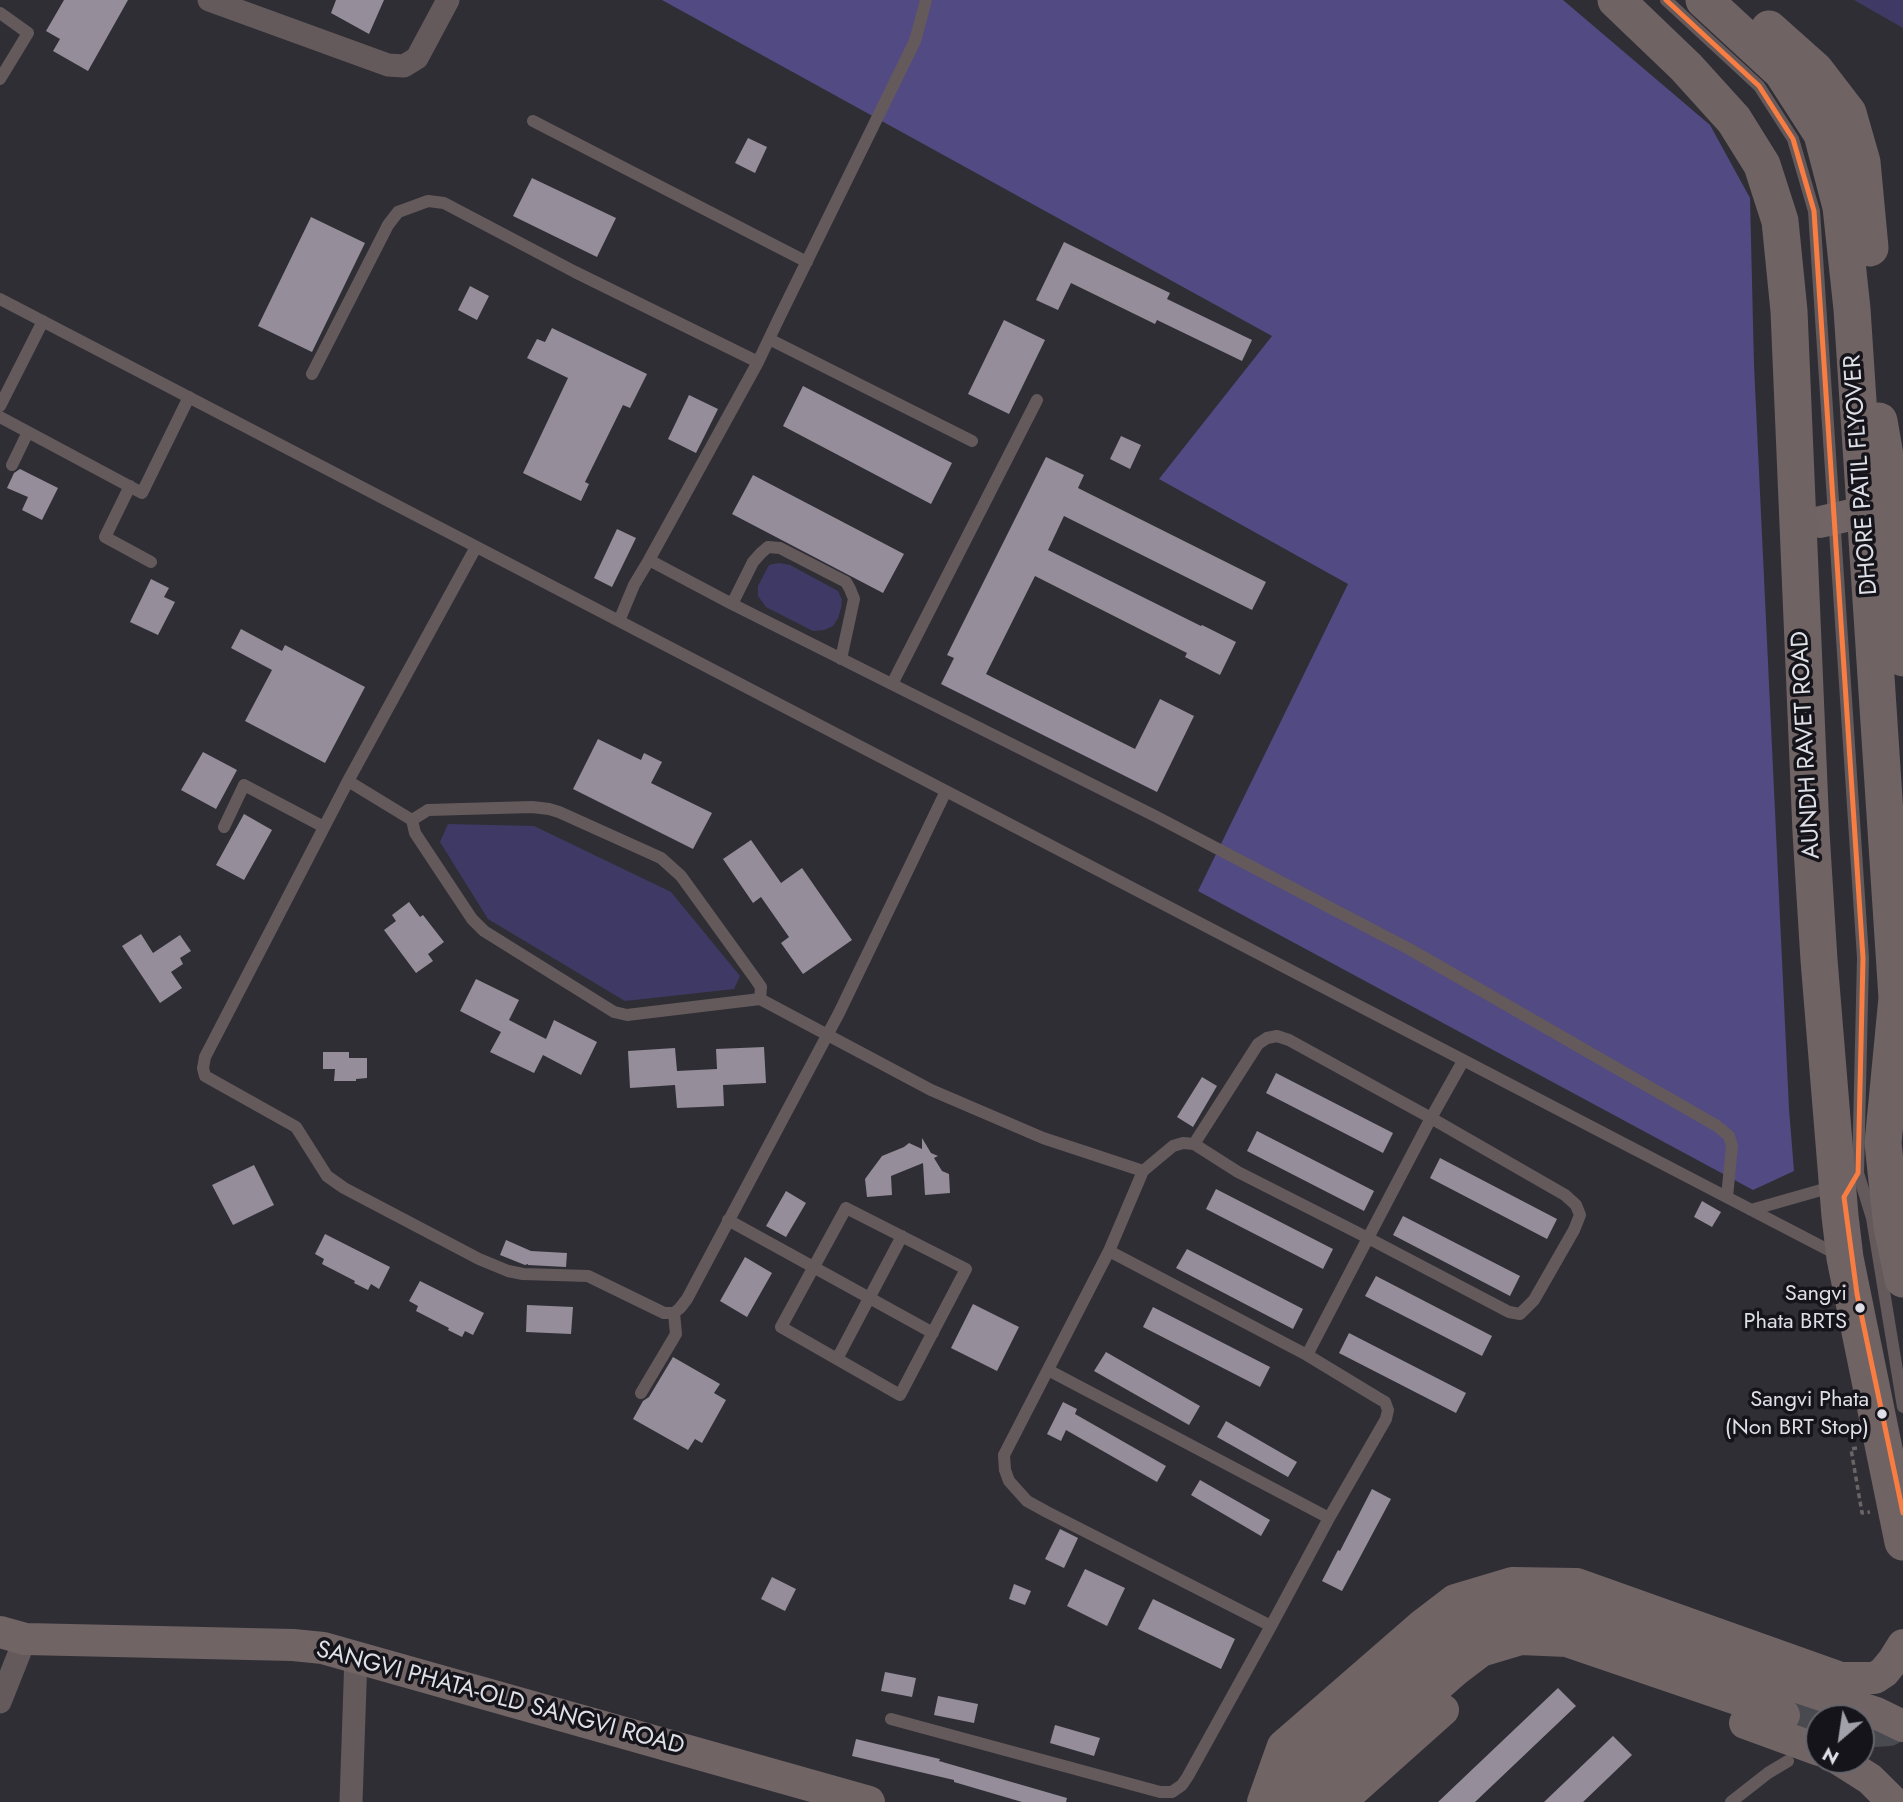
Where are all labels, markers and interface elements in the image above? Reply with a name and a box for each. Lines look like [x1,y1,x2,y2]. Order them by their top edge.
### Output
street label: DHORE PATIL FLYOVER [1839,354,1885,596]
street label: AUNDH RAVET ROAD [1787,630,1827,860]
place label: Sangvi Phata BRTS [1743,1282,1847,1334]
marker: Sangvi Phata BRTS [1853,1301,1867,1315]
place label: Sangvi Phata (Non BRT Stop) [1725,1388,1869,1440]
marker: Sangvi Phata (Non BRT Stop) [1875,1407,1889,1421]
street label: SANGVI PHATA-OLD SANGVI ROAD [313,1636,687,1762]
north arrow [1805,1704,1875,1774]
text: N [1817,1741,1844,1772]

